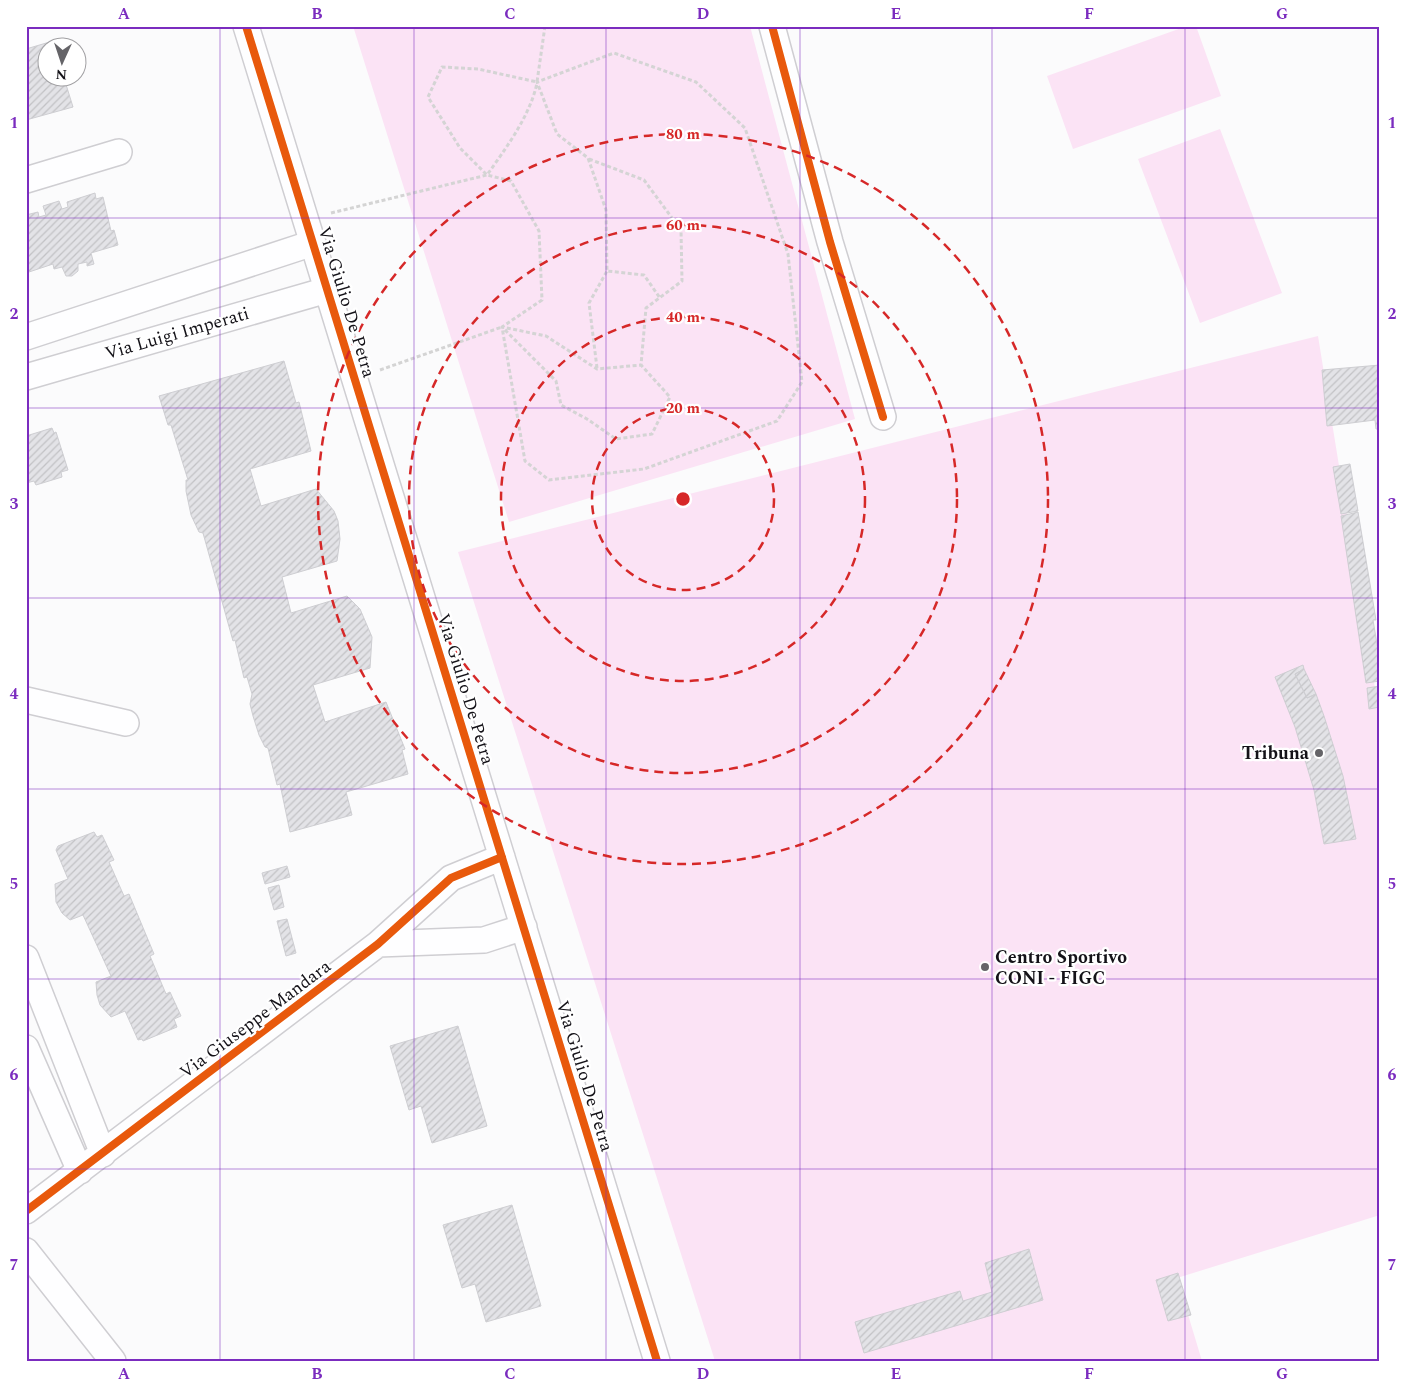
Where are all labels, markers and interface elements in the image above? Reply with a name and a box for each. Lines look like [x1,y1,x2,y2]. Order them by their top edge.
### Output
text: A [118,2,131,26]
text: B [311,2,323,26]
text: C [504,2,516,26]
text: D [697,2,710,26]
text: E [891,2,901,26]
text: F [1084,2,1094,26]
text: G [1276,2,1288,26]
north arrow [38,38,88,88]
text: N [55,64,68,85]
text: 1 [10,111,18,135]
text: 1 [1388,111,1396,135]
text: 80 m [666,123,701,146]
text: 60 m [666,214,701,237]
street label: Via Giulio De Petra [311,223,382,381]
street label: Via Luigi Imperati [102,300,252,367]
text: 2 [10,302,19,326]
text: 2 [1388,302,1397,326]
text: 40 m [666,306,701,329]
text: 20 m [666,397,701,420]
centre of rings [674,490,692,508]
text: 3 [10,492,19,516]
text: 3 [1388,492,1397,516]
street label: Via Giulio De Petra [430,610,501,768]
text: 4 [10,682,19,706]
text: 4 [1388,682,1397,706]
place label: Tribuna [1242,740,1310,767]
marker: Tribuna [1313,747,1325,759]
text: 5 [10,872,18,896]
text: 5 [1388,872,1396,896]
place label: Centro Sportivo CONI - FIGC [995,944,1127,992]
street label: Via Giuseppe Mandara [174,953,337,1085]
marker: Centro Sportivo CONI - FIGC [979,961,991,973]
street label: Via Giulio De Petra [549,997,620,1155]
text: 6 [10,1063,19,1087]
text: 6 [1388,1063,1397,1087]
text: 7 [10,1253,19,1277]
text: 7 [1388,1253,1397,1277]
text: A [118,1362,131,1386]
text: B [311,1362,323,1386]
text: C [504,1362,516,1386]
text: D [697,1362,710,1386]
text: E [891,1362,901,1386]
text: F [1084,1362,1094,1386]
text: G [1276,1362,1288,1386]

